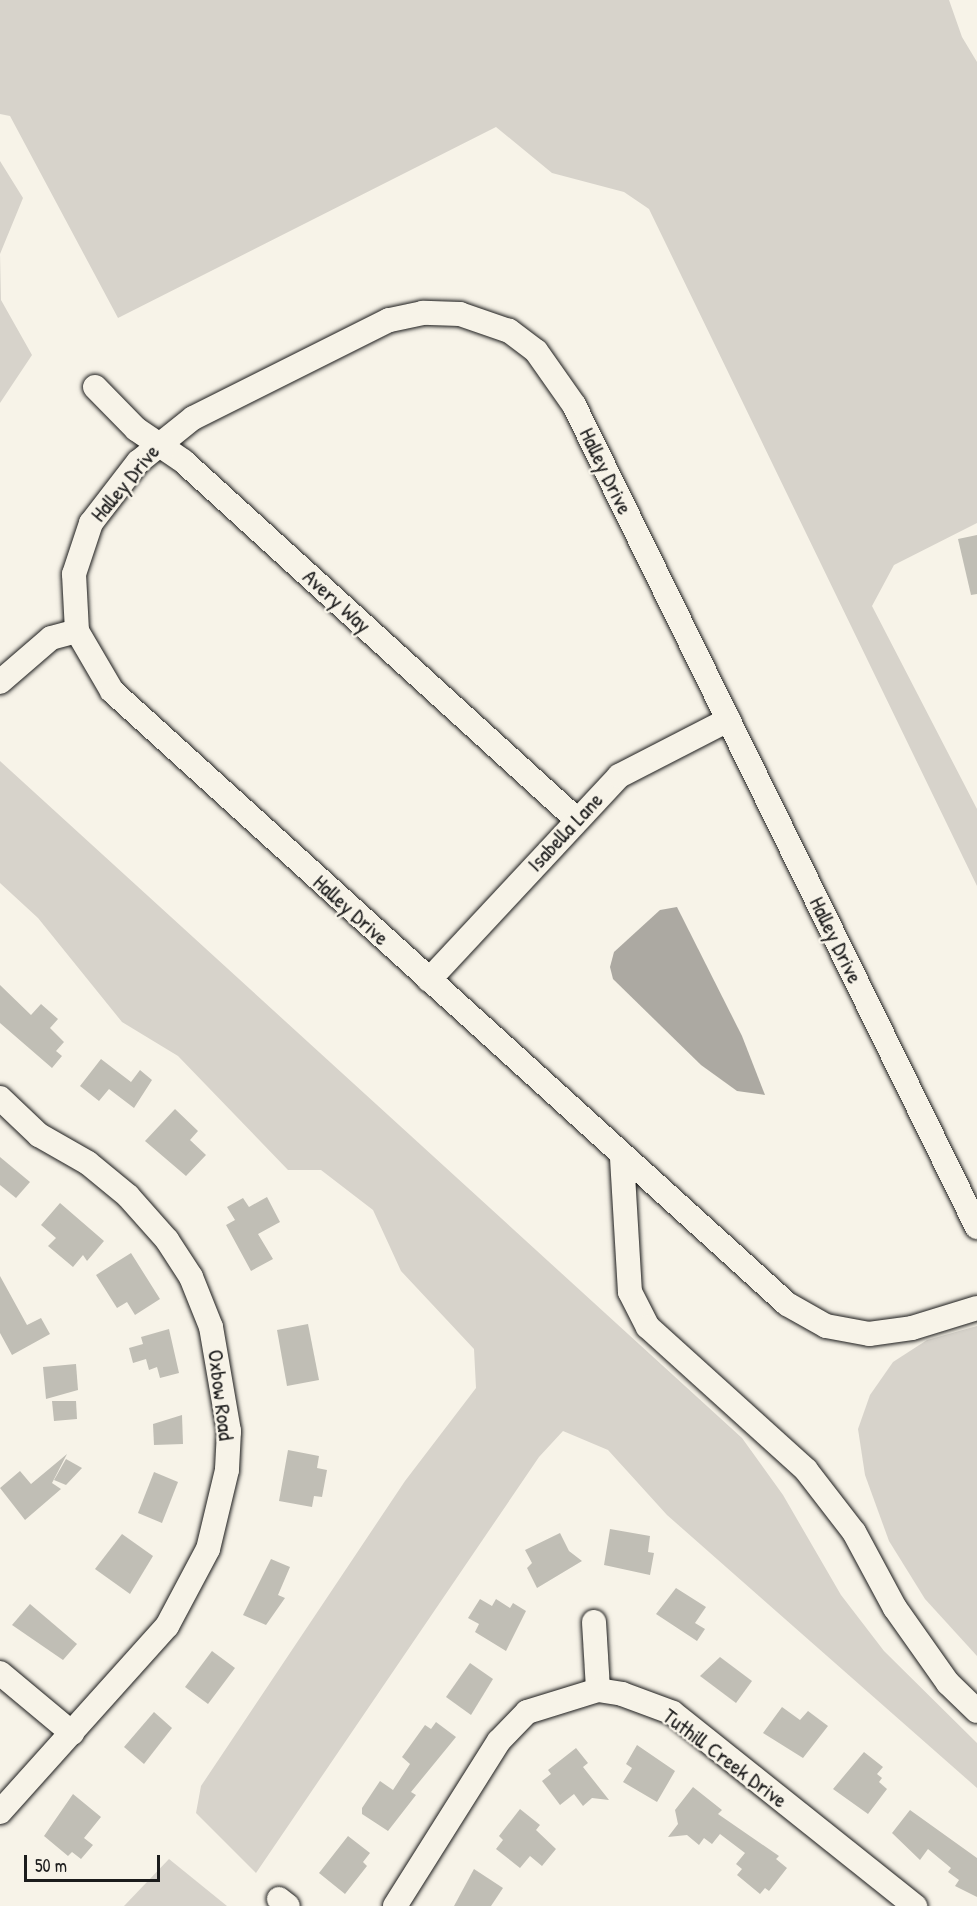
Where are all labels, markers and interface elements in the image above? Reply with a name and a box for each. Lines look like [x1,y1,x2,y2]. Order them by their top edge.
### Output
street label: Halley Drive [574,423,638,519]
street label: Halley Drive [85,439,165,527]
street label: Avery Way [297,564,377,638]
street label: Isabella Lane [522,787,608,877]
street label: Halley Drive [308,869,394,951]
street label: Halley Drive [804,892,868,988]
street label: Oxbow Road [202,1348,240,1442]
street label: Tuthill Creek Drive [658,1703,792,1813]
scale bar [27,1843,164,1881]
text: 50 m [35,1853,67,1878]

